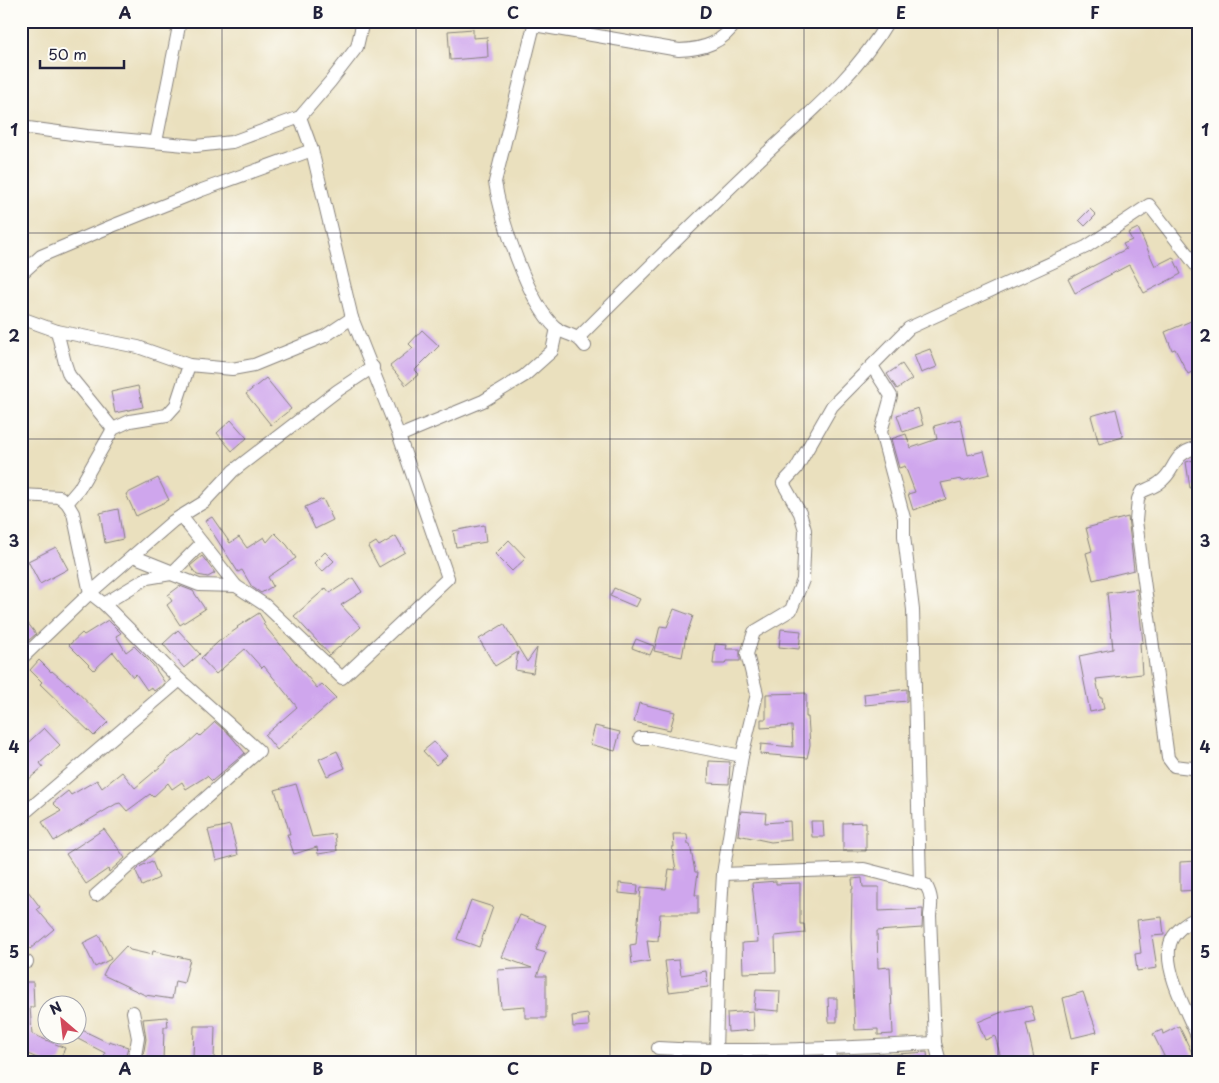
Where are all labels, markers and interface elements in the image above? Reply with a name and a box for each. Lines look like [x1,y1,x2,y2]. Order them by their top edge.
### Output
text: A [119,0,132,24]
text: B [313,0,324,24]
text: C [507,0,519,24]
text: D [700,0,712,24]
text: E [896,0,906,24]
text: F [1090,0,1100,24]
scale bar [40,38,124,70]
text: 50 m [48,42,87,65]
text: 1 [10,117,18,141]
text: 1 [1201,117,1209,141]
text: 2 [8,323,20,347]
text: 2 [1199,323,1211,347]
text: 3 [9,528,19,552]
text: 3 [1200,528,1210,552]
text: 4 [9,734,20,758]
text: 4 [1200,734,1211,758]
text: 5 [9,939,19,963]
text: 5 [1200,939,1210,963]
north arrow [38,996,88,1046]
text: N [46,996,65,1020]
text: A [119,1056,132,1080]
text: B [313,1056,324,1080]
text: C [507,1056,519,1080]
text: D [700,1056,712,1080]
text: E [896,1056,906,1080]
text: F [1090,1056,1100,1080]

